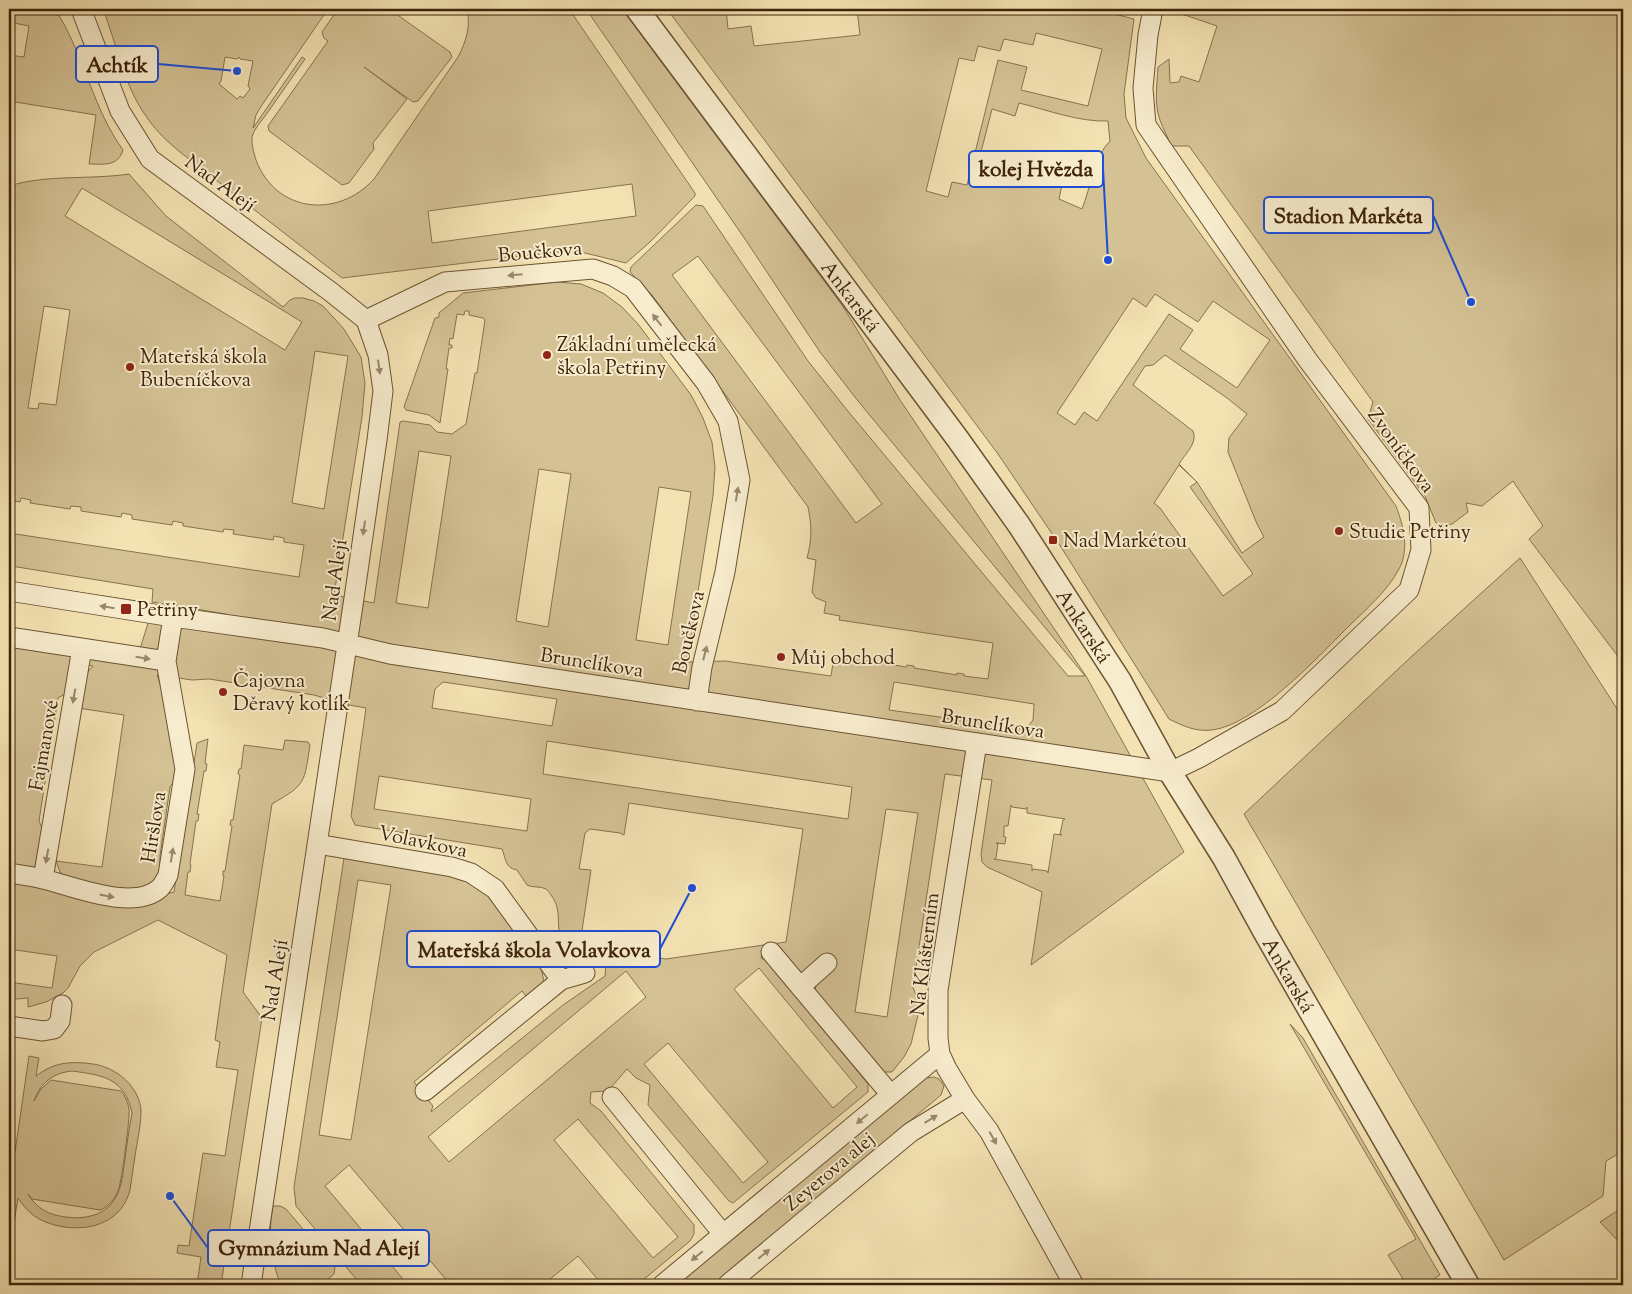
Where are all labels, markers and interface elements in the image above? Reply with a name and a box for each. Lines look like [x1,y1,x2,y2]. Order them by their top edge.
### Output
callout: Achtík [76,46,158,82]
text: Achtík [86,52,149,82]
street label: Nad Alejí [178,149,262,221]
callout: kolej Hvězda [969,151,1103,187]
text: kolej Hvězda [978,156,1093,186]
callout: Stadion Markéta [1264,197,1433,233]
text: Stadion Markéta [1273,203,1423,233]
street label: Boučkova [497,235,584,272]
street label: Ankarská [812,255,886,340]
one-way arrow [507,272,523,280]
one-way arrow [652,313,662,327]
place label: Základní umělecká škola Petřiny [557,332,717,384]
place label: Mateřská škola Bubeníčkova [140,344,267,396]
marker: Základní umělecká škola Petřiny [541,349,553,361]
one-way arrow [375,359,383,375]
marker: Mateřská škola Bubeníčkova [124,361,136,373]
street label: Zvoníčkova [1359,403,1441,500]
one-way arrow [734,485,742,501]
place label: Studie Petřiny [1349,519,1471,548]
one-way arrow [360,520,368,536]
marker: Studie Petřiny [1333,525,1345,537]
place label: Nad Markétou [1063,528,1188,557]
marker: Nad Markétou [1047,534,1059,546]
street label: Nad Alejí [316,537,357,623]
street label: Ankarská [1047,584,1117,670]
street label: Boučkova [667,588,714,677]
place label: Petřiny [137,597,198,626]
one-way arrow [99,602,115,610]
marker: Petřiny [119,602,133,616]
street label: Brunclíkova [538,642,645,687]
one-way arrow [702,645,710,660]
place label: Můj obchod [791,645,895,674]
marker: Můj obchod [775,651,787,663]
one-way arrow [136,654,152,662]
place label: Čajovna Děravý kotlík [233,667,350,720]
marker: Čajovna Děravý kotlík [217,686,229,698]
one-way arrow [69,688,77,704]
street label: Fajmanové [23,697,68,793]
street label: Brunclíkova [939,703,1046,748]
street label: Hiršlova [136,789,175,865]
street label: Volavkova [375,820,470,867]
one-way arrow [168,847,176,863]
one-way arrow [42,848,50,864]
street label: Na Klášterním [905,890,948,1018]
one-way arrow [99,892,114,900]
callout: Mateřská škola Volavkova [407,931,660,967]
street label: Ankarská [1253,933,1320,1020]
street label: Nad Alejí [256,937,297,1023]
text: Mateřská škola Volavkova [417,937,651,967]
one-way arrow [856,1113,869,1124]
one-way arrow [925,1114,938,1123]
street label: Zeyerova alej [779,1126,882,1219]
one-way arrow [989,1131,998,1145]
callout: Gymnázium Nad Alejí [208,1230,429,1266]
text: Gymnázium Nad Alejí [218,1235,420,1265]
one-way arrow [758,1249,771,1260]
one-way arrow [691,1251,704,1262]

